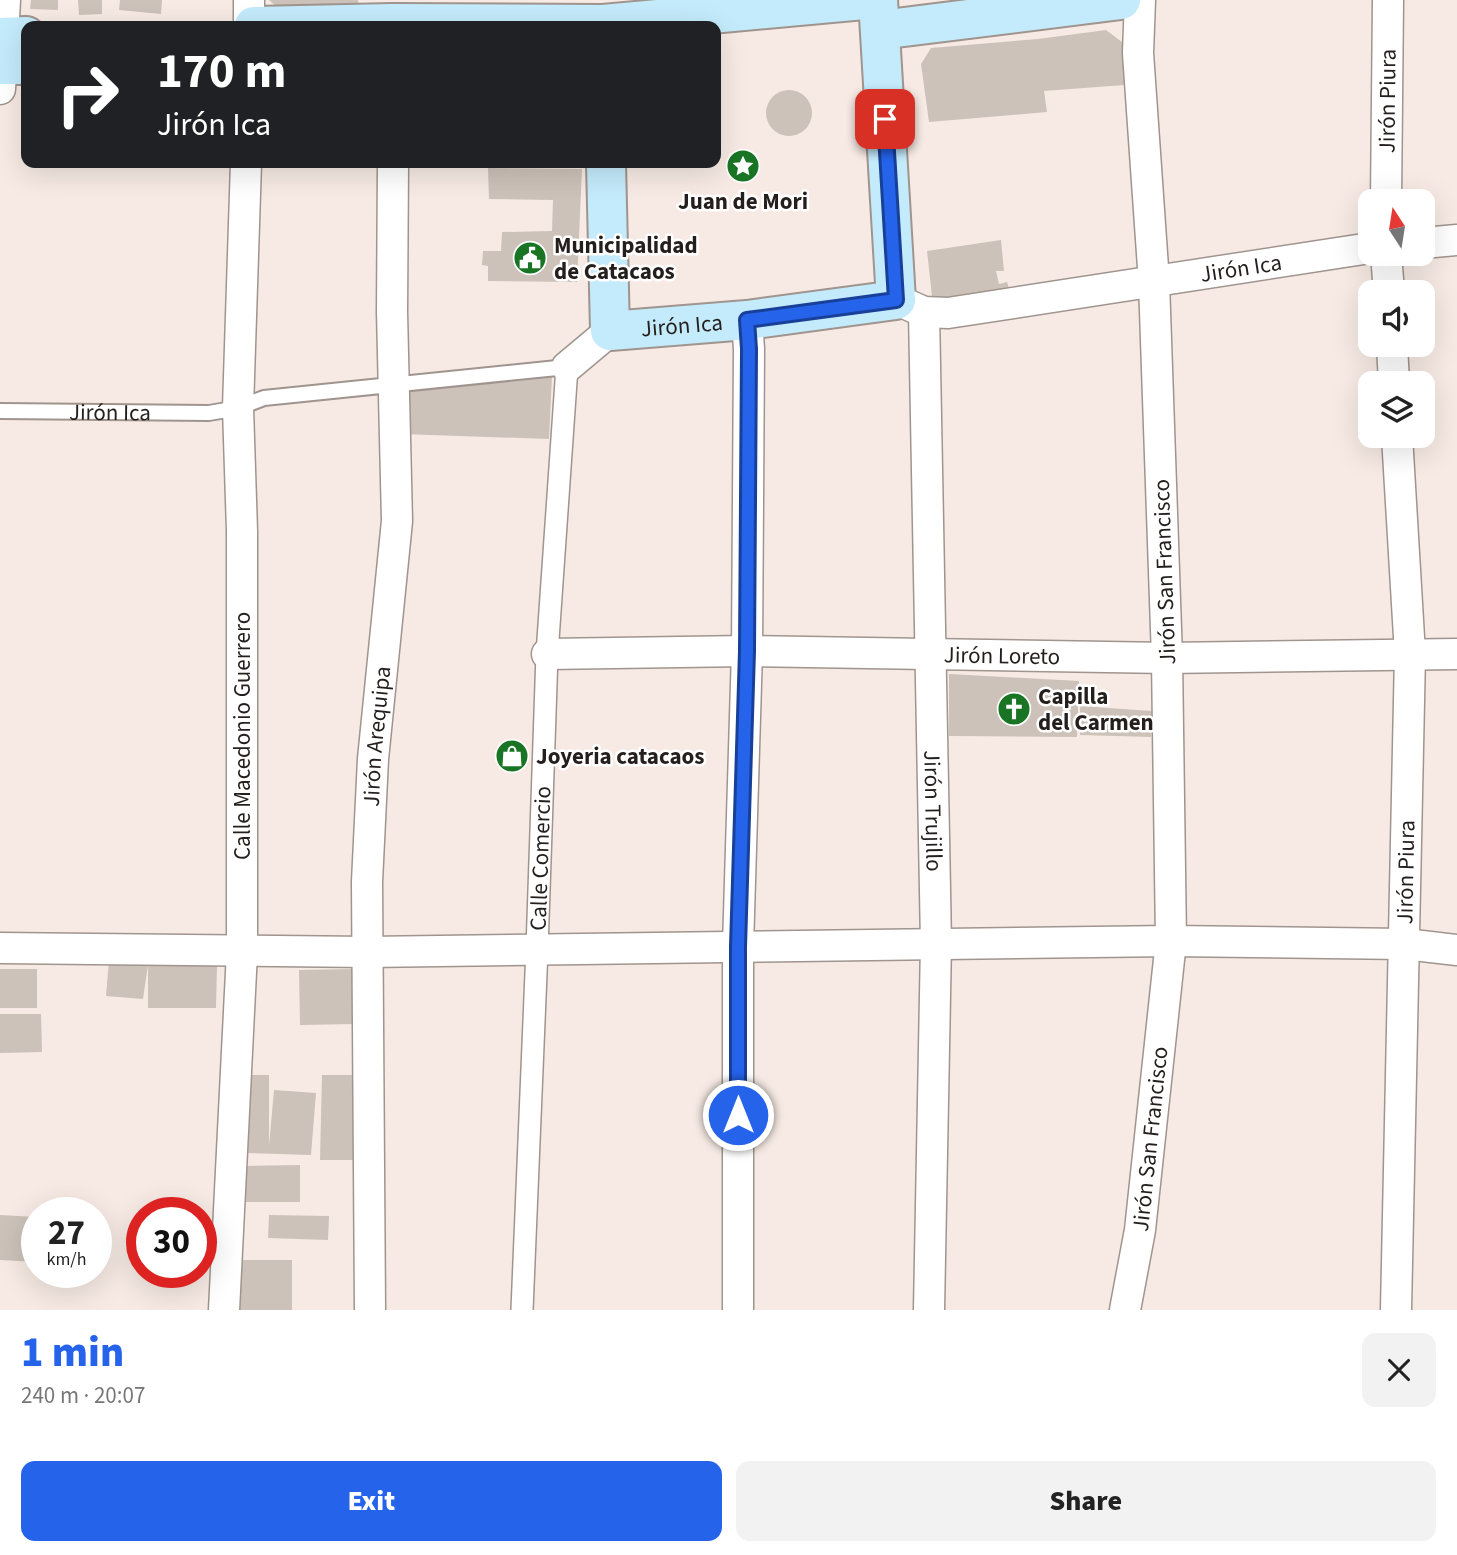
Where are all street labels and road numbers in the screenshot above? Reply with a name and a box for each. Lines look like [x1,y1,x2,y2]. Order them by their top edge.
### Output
street label: Jirón Piura [1370,49,1405,153]
street label: Jirón Ica [1198,246,1284,291]
street label: Jirón Ica [640,306,724,345]
street label: Jirón Ica [69,396,151,429]
street label: Jirón San Francisco [1145,479,1184,665]
street label: Calle Macedonio Guerrero [226,612,259,860]
street label: Jirón Loreto [943,638,1060,673]
street label: Jirón Arequipa [355,665,399,807]
street label: Jirón Trujillo [915,750,951,872]
street label: Calle Comercio [522,785,560,931]
street label: Jirón Piura [1388,820,1423,925]
street label: Jirón San Francisco [1124,1045,1177,1233]

